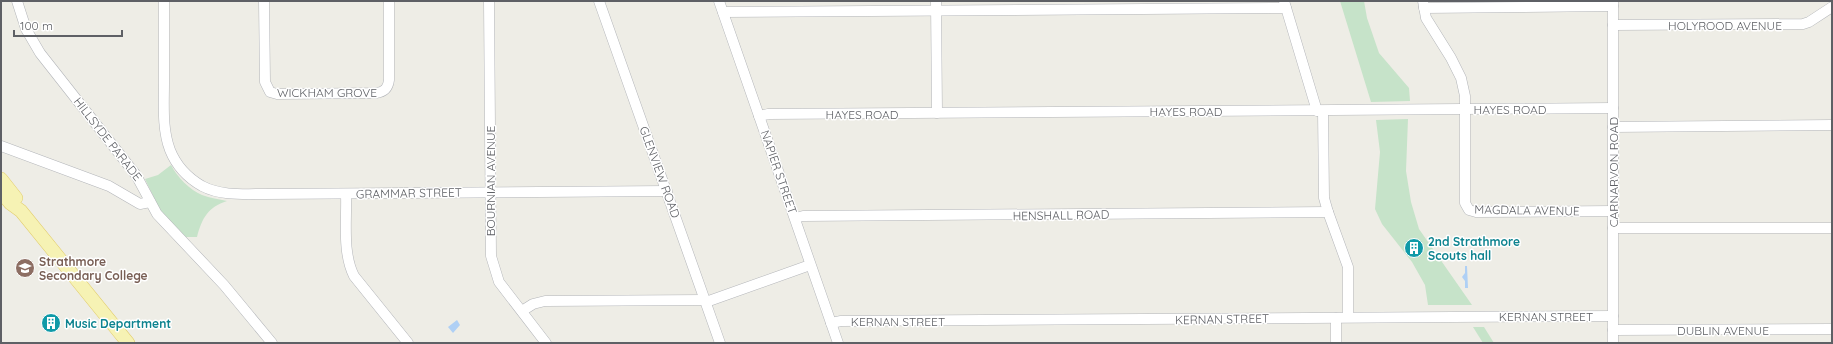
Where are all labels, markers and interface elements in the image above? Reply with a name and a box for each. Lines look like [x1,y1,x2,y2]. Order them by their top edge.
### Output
scale bar [14,12,122,38]
text: 100 m [20,18,53,33]
street label: HOLYROOD AVENUE [1668,18,1782,33]
street label: WICKHAM GROVE [277,85,377,100]
street label: HILLSYDE PARADE [71,94,145,184]
street label: HAYES ROAD [1474,102,1547,117]
street label: HAYES ROAD [1150,104,1223,119]
street label: HAYES ROAD [826,107,899,122]
street label: CARNARVON ROAD [1606,116,1621,227]
street label: GLENVIEW ROAD [636,124,684,220]
street label: BOURNIAN AVENUE [483,125,498,236]
street label: NAPIER STREET [758,128,800,216]
street label: GRAMMAR STREET [356,185,462,201]
street label: MAGDALA AVENUE [1474,202,1580,218]
street label: HENSHALL ROAD [1012,207,1110,223]
place label: 2nd Strathmore Scouts hall [1428,234,1520,263]
building icon: 2nd Strathmore Scouts hall [1403,237,1425,259]
place label: Strathmore Secondary College [39,254,148,283]
school or university icon: Strathmore Secondary College [14,257,36,279]
street label: KERNAN STREET [1499,309,1593,324]
street label: KERNAN STREET [1175,311,1269,327]
building icon: Music Department [40,312,62,334]
street label: KERNAN STREET [851,314,945,329]
place label: Music Department [65,316,171,331]
street label: DUBLIN AVENUE [1677,323,1769,338]

